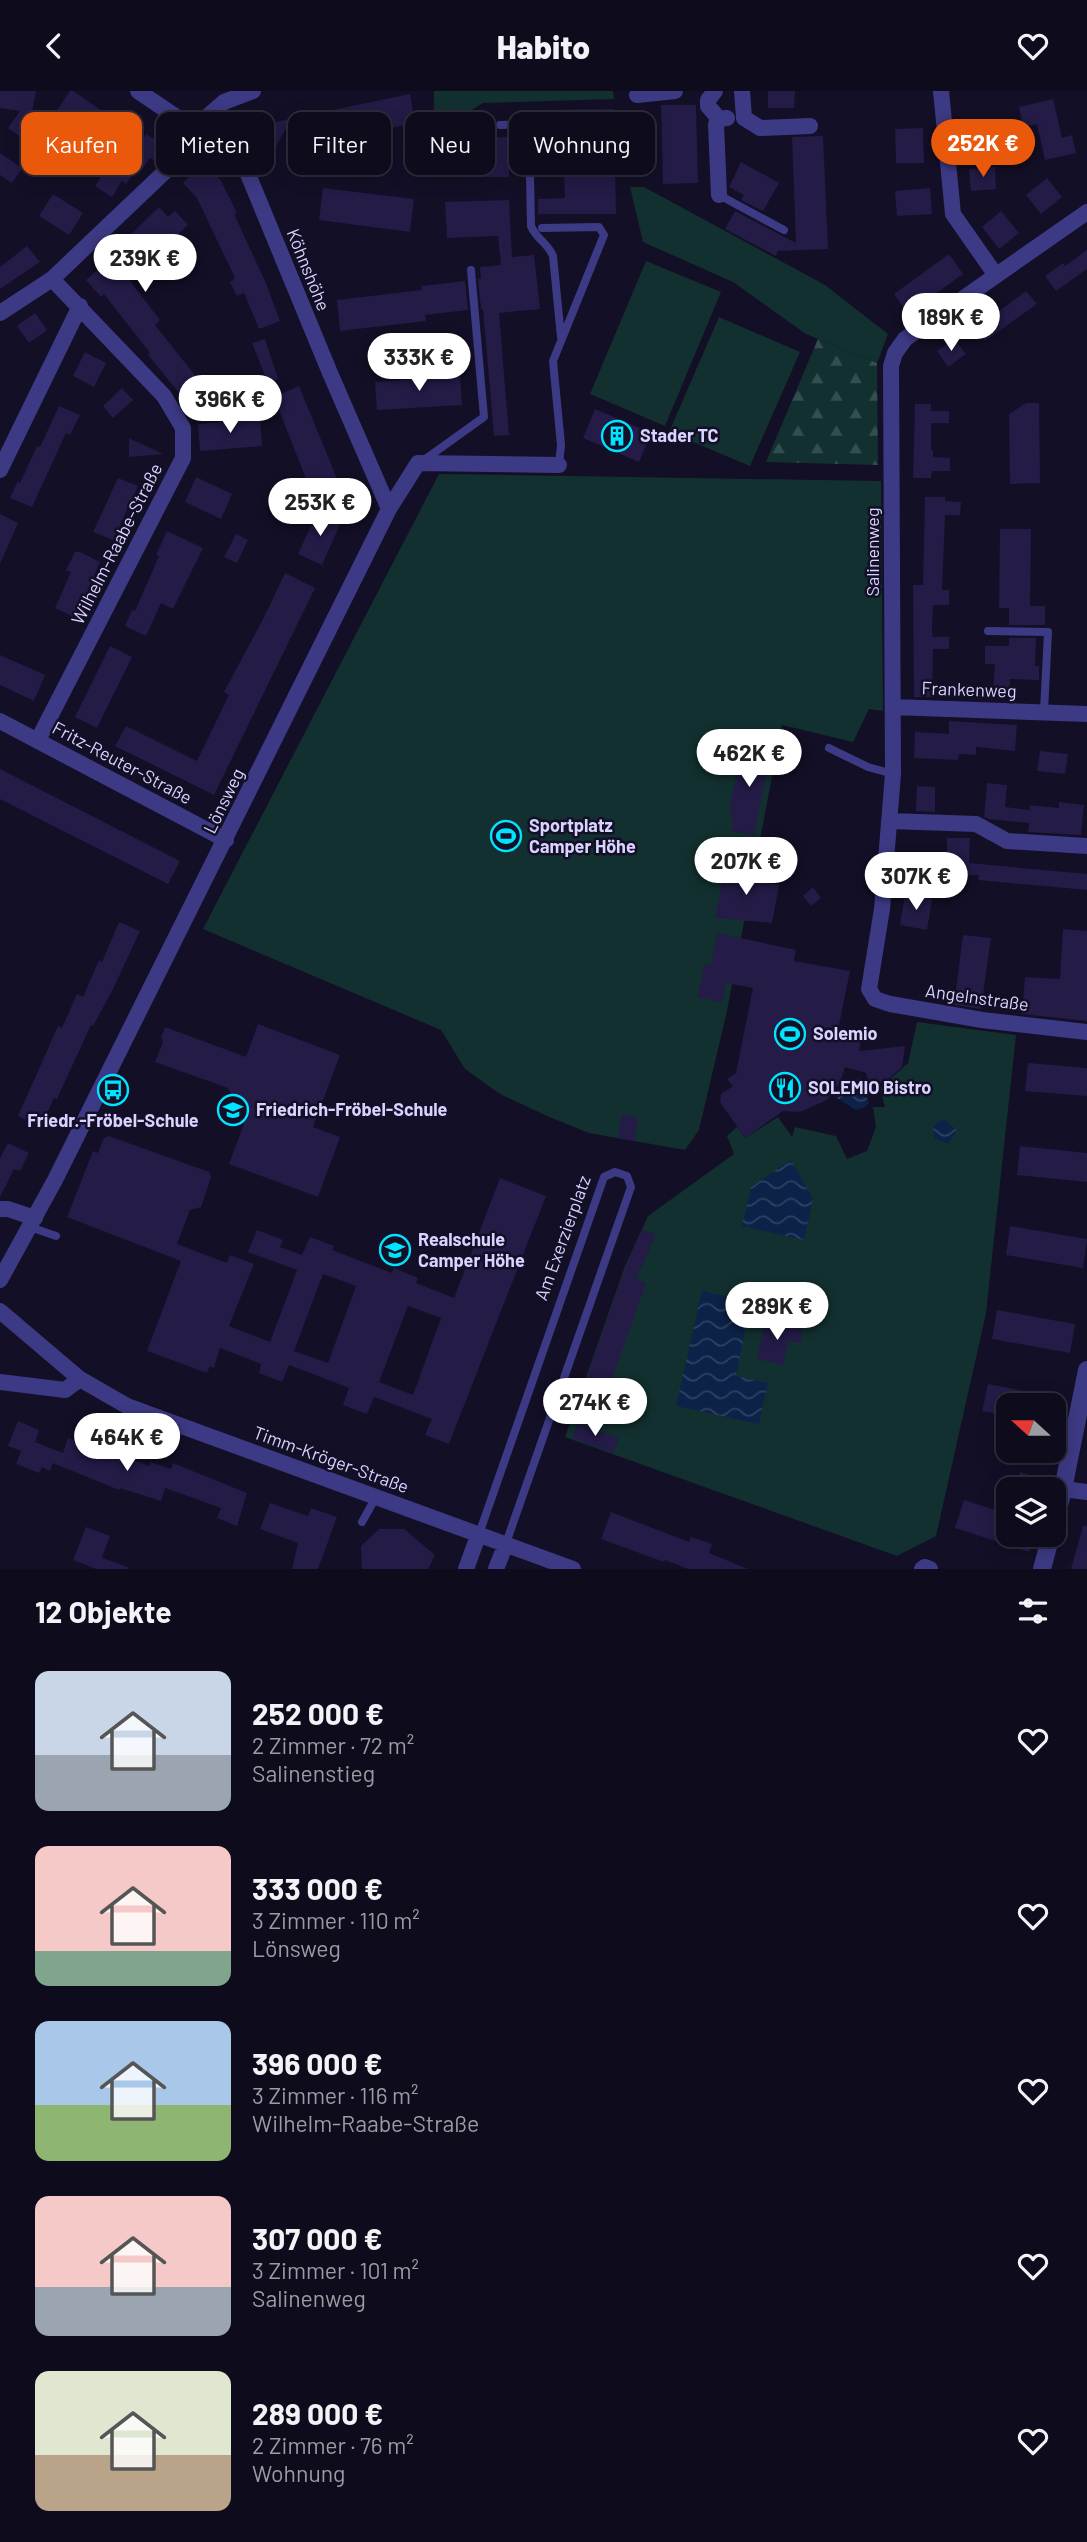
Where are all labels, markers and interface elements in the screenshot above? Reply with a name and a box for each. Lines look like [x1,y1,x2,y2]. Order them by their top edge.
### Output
icon: back [35,27,73,65]
text: Habito [497,27,590,65]
icon: heart [1014,27,1052,65]
chip: Kaufen [21,112,142,175]
chip: Mieten [156,112,274,175]
chip: Filter [288,112,391,175]
chip: Neu [405,112,495,175]
chip: Wohnung [509,112,655,175]
pin: 252K € [926,119,1040,179]
text: 252K € [947,128,1019,156]
street label: Köhnshöhe [282,225,335,314]
pin: 239K € [88,235,202,294]
text: 239K € [110,243,180,271]
pin: 189K € [894,293,1008,353]
text: 189K € [918,302,984,330]
pin: 333K € [362,334,476,393]
text: 333K € [384,342,454,370]
pin: 396K € [173,375,287,435]
text: 396K € [195,384,265,412]
building icon: Stader TC [600,419,634,453]
place label: Stader TC [640,424,719,446]
street label: Wilhelm-Raabe-Straße [66,459,166,628]
pin: 253K € [263,479,377,538]
text: 253K € [284,487,356,515]
street label: Salinenweg [861,507,883,597]
street label: Frankenweg [921,676,1017,702]
street label: Fritz-Reuter-Straße [49,716,196,808]
pin: 462K € [692,729,806,789]
text: 462K € [713,738,785,766]
street label: Lönsweg [198,764,248,837]
place label: Sportplatz Camper Höhe [529,814,636,857]
sports icon: Sportplatz Camper Höhe [489,819,523,853]
pin: 207K € [689,837,803,897]
text: 207K € [711,846,781,874]
pin: 307K € [859,853,973,912]
text: 307K € [881,861,951,889]
street label: Angelnstraße [924,979,1030,1015]
sports icon: Solemio [773,1017,807,1051]
place label: Solemio [813,1022,878,1044]
restaurant icon: SOLEMIO Bistro [768,1071,802,1105]
bus stop icon: Friedr.-Fröbel-Schule [96,1073,130,1107]
place label: SOLEMIO Bistro [808,1076,931,1098]
school or university icon: Friedrich-Fröbel-Schule [216,1093,250,1127]
place label: Friedrich-Fröbel-Schule [256,1098,448,1120]
place label: Friedr.-Fröbel-Schule [27,1109,199,1131]
street label: Am Exerzierplatz [529,1172,595,1303]
place label: Realschule Camper Höhe [418,1228,525,1271]
school or university icon: Realschule Camper Höhe [378,1233,412,1267]
pin: 289K € [720,1283,834,1342]
text: 289K € [741,1291,813,1319]
pin: 274K € [538,1379,652,1438]
text: 274K € [559,1387,631,1415]
north arrow [996,1393,1066,1463]
map controls [996,1393,1066,1547]
pin: 464K € [70,1413,184,1473]
street label: Timm-Kröger-Straße [251,1421,412,1497]
text: 464K € [90,1422,164,1450]
button: layers [996,1477,1066,1547]
icon: filters [1014,1592,1052,1630]
text: 12 Objekte [35,1593,172,1629]
text: 252 000 € [252,1695,384,1731]
icon: home [91,1699,175,1783]
icon: heart [1014,1722,1052,1760]
text: 2 Zimmer · 72 m² [252,1731,414,1759]
text: Salinenstieg [252,1759,375,1787]
text: 333 000 € [252,1870,383,1906]
icon: home [91,1874,175,1958]
icon: heart [1014,1897,1052,1935]
text: 3 Zimmer · 110 m² [252,1906,420,1934]
text: Lönsweg [252,1934,341,1962]
text: 396 000 € [252,2045,383,2081]
icon: home [91,2049,175,2133]
icon: heart [1014,2072,1052,2110]
text: 3 Zimmer · 116 m² [252,2081,419,2109]
text: Wilhelm-Raabe-Straße [252,2109,479,2137]
text: 307 000 € [252,2220,383,2256]
icon: home [91,2224,175,2308]
icon: heart [1014,2247,1052,2285]
text: 3 Zimmer · 101 m² [252,2256,419,2284]
text: Salinenweg [252,2284,366,2312]
text: 289 000 € [252,2395,383,2431]
icon: home [91,2399,175,2483]
icon: heart [1014,2422,1052,2460]
text: 2 Zimmer · 76 m² [252,2431,414,2459]
text: Wohnung [252,2459,345,2487]

